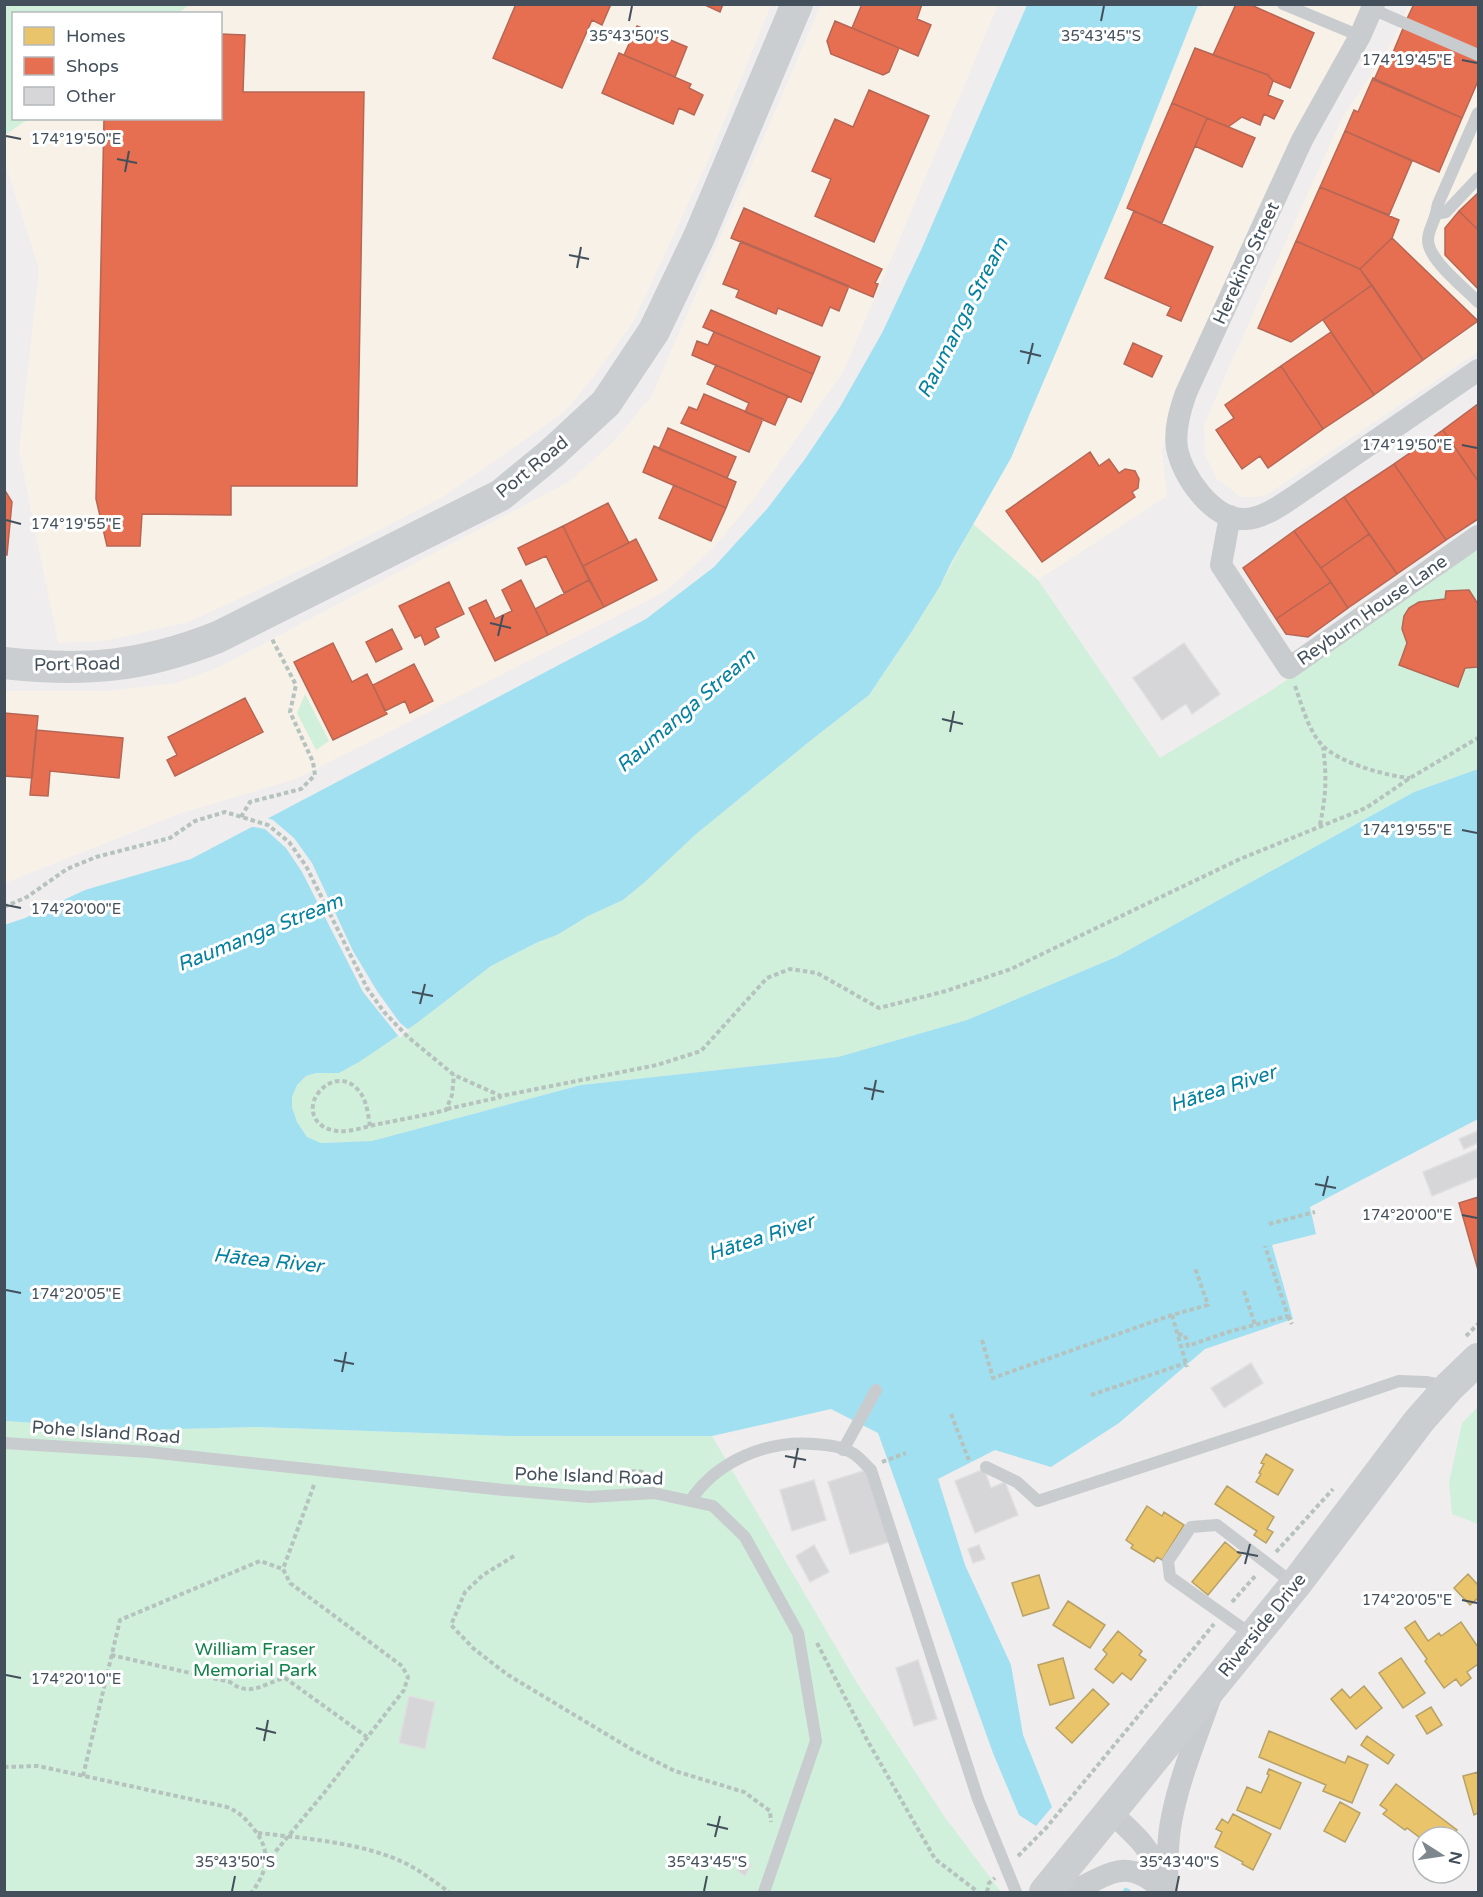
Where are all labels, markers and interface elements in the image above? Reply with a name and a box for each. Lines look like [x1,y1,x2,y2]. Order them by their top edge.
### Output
legend [12,12,222,120]
text: Homes [66,25,126,47]
text: 35°43'50"S [589,27,669,45]
text: 35°43'45"S [1061,27,1141,45]
text: 174°19'45"E [1362,51,1452,69]
text: Shops [66,55,119,77]
text: Other [66,85,116,107]
text: 174°19'50"E [31,130,121,148]
street label: Herekino Street [1208,198,1284,328]
water label: Raumanga Stream [912,233,1014,402]
street label: Port Road [491,431,573,503]
text: 174°19'50"E [1362,436,1452,454]
text: 174°19'55"E [31,515,121,533]
street label: Reyburn House Lane [1293,550,1451,670]
water label: Raumanga Stream [612,644,761,778]
street label: Port Road [34,652,120,676]
text: 174°19'55"E [1362,821,1452,839]
water label: Raumanga Stream [174,889,347,977]
text: 174°20'00"E [31,900,121,918]
water label: Hātea River [1167,1060,1281,1117]
text: 174°20'00"E [1362,1206,1452,1224]
water label: Hātea River [705,1209,819,1266]
water label: Hātea River [212,1243,326,1279]
text: 174°20'05"E [31,1285,121,1303]
street label: Pohe Island Road [31,1416,181,1448]
street label: Pohe Island Road [514,1462,664,1490]
street label: Riverside Drive [1213,1569,1311,1681]
text: 174°20'05"E [1362,1591,1452,1609]
park label: William Fraser Memorial Park [193,1638,317,1681]
text: 174°20'10"E [31,1670,121,1688]
north arrow [1411,1825,1471,1885]
text: N [1444,1850,1466,1866]
text: 35°43'50"S [195,1853,275,1871]
text: 35°43'45"S [667,1853,747,1871]
text: 35°43'40"S [1139,1853,1219,1871]

